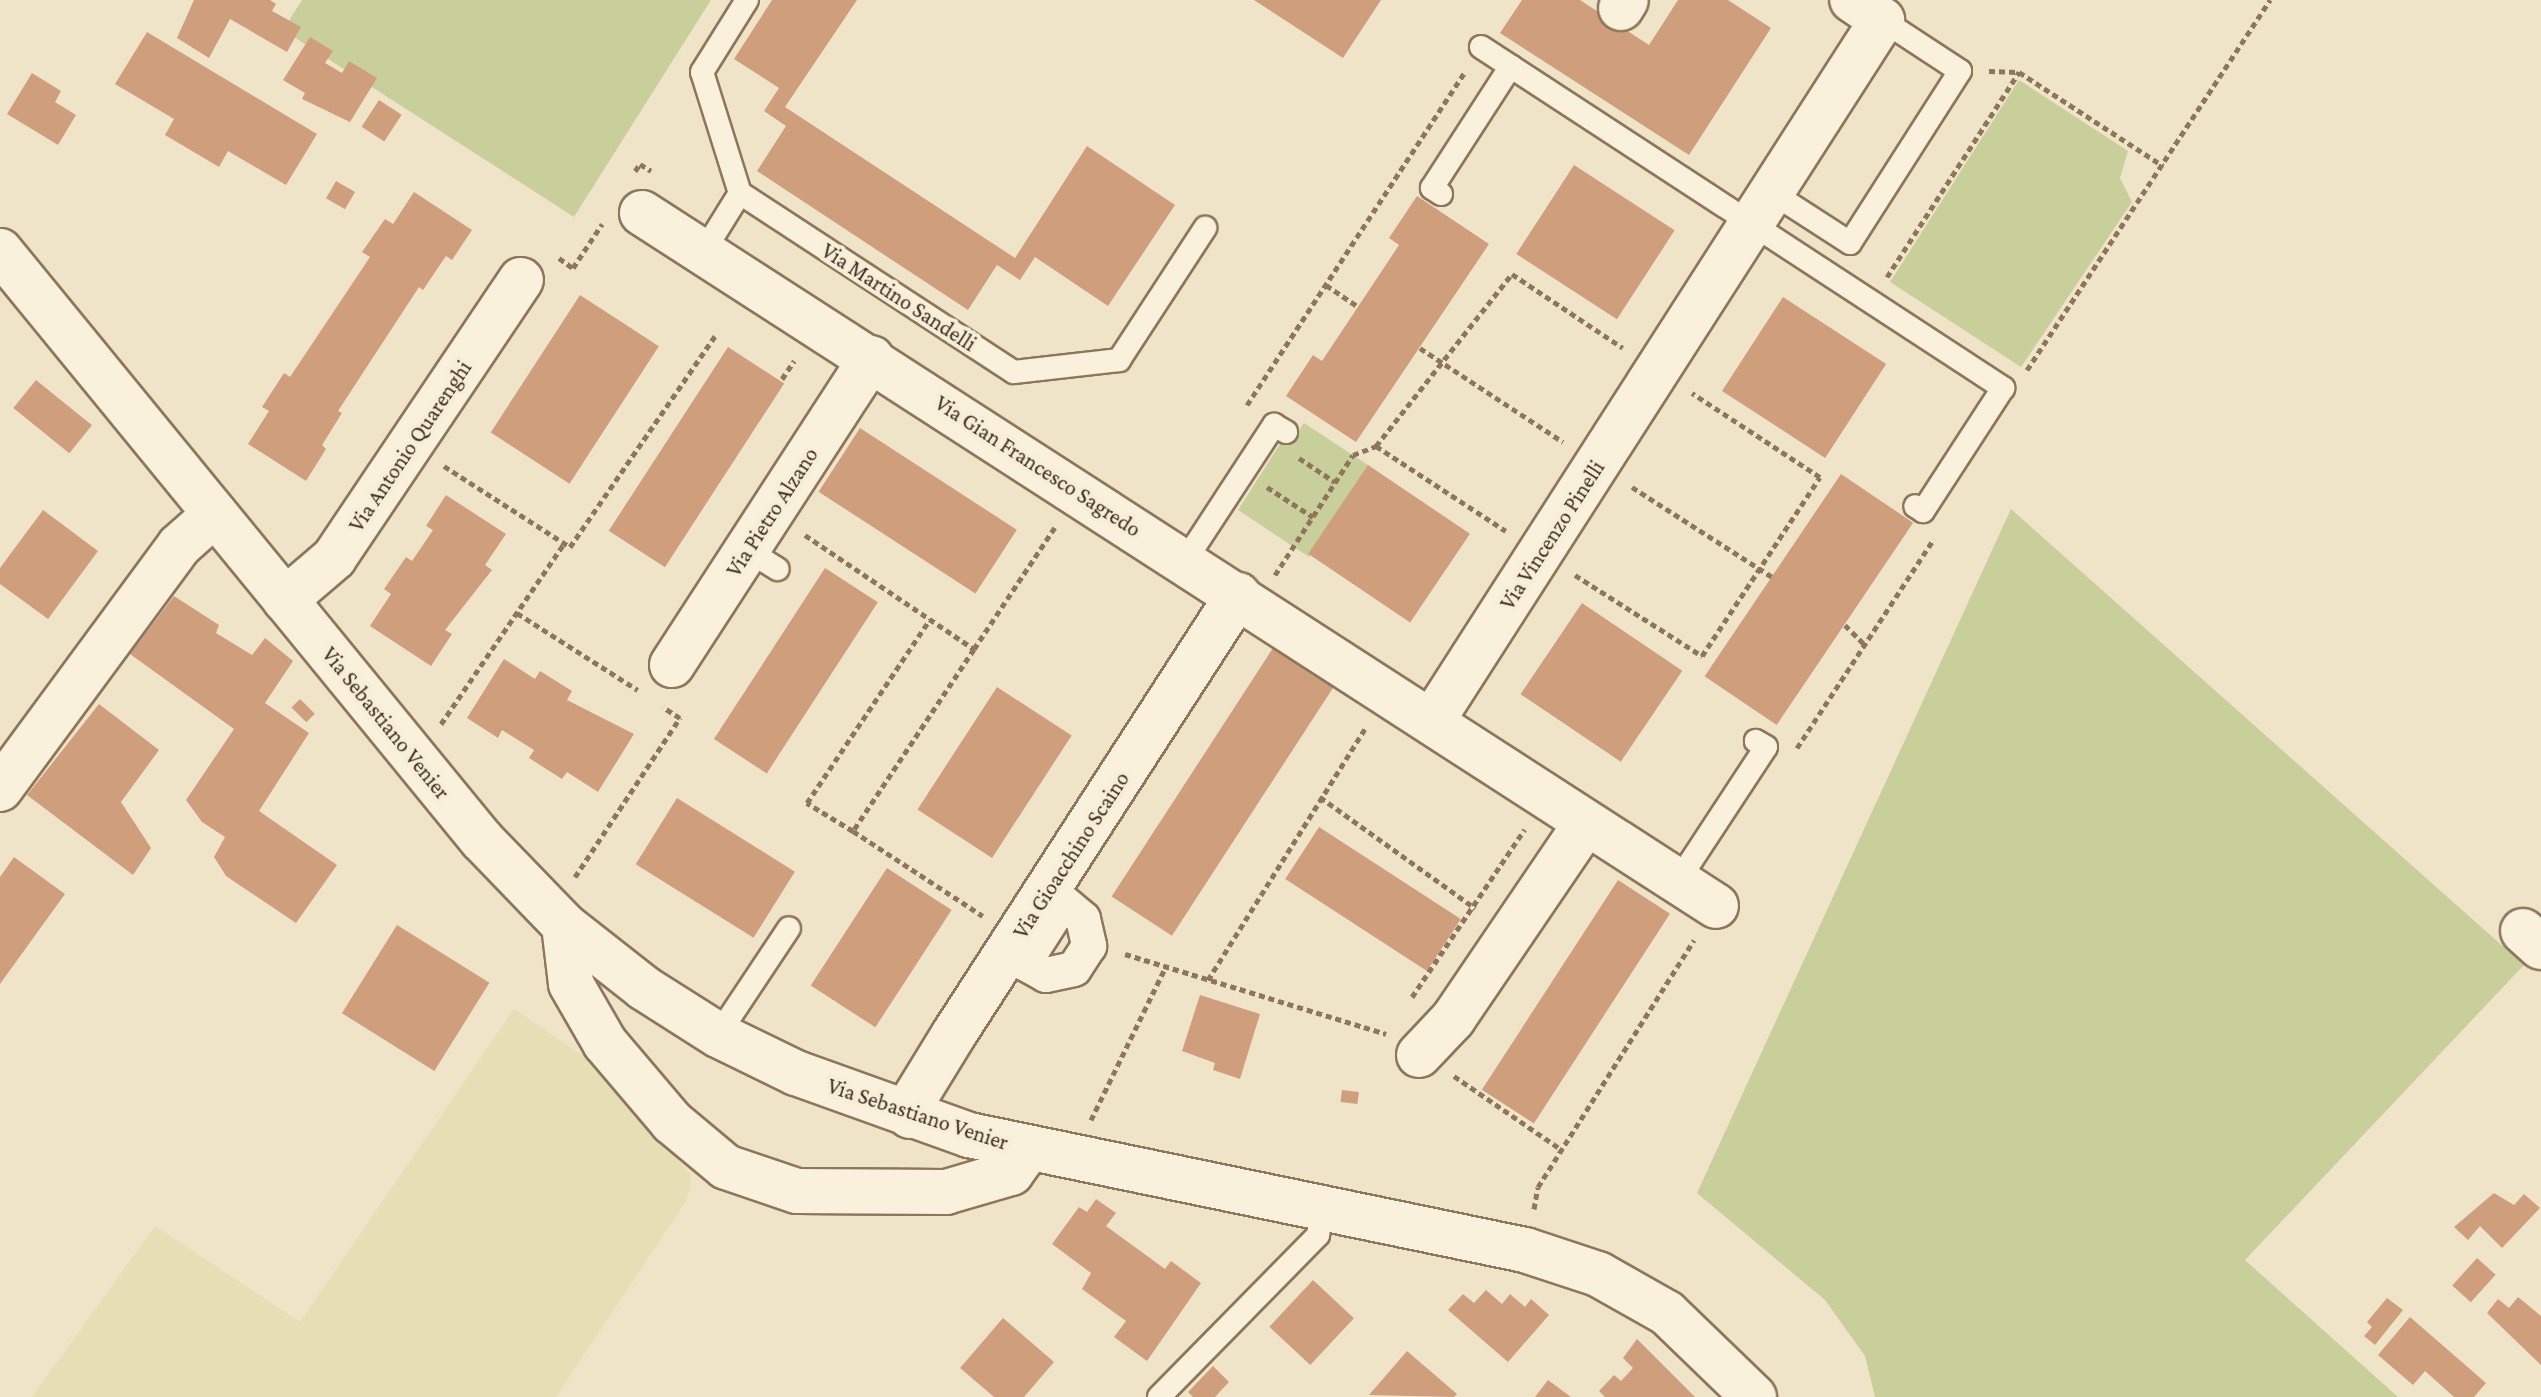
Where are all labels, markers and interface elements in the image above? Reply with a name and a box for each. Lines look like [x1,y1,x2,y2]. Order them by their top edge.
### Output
street label: Via Martino Sandelli [817,237,981,357]
street label: Via Antonio Quarenghi [343,355,477,537]
street label: Via Gian Francesco Sagredo [930,390,1146,542]
street label: Via Pietro Alzano [720,442,824,582]
street label: Via Vincenzo Pinelli [1494,455,1610,615]
street label: Via Sebastiano Venier [316,641,456,805]
street label: Via Gioacchino Scaino [1007,767,1135,943]
street label: Via Sebastiano Venier [824,1072,1012,1156]

